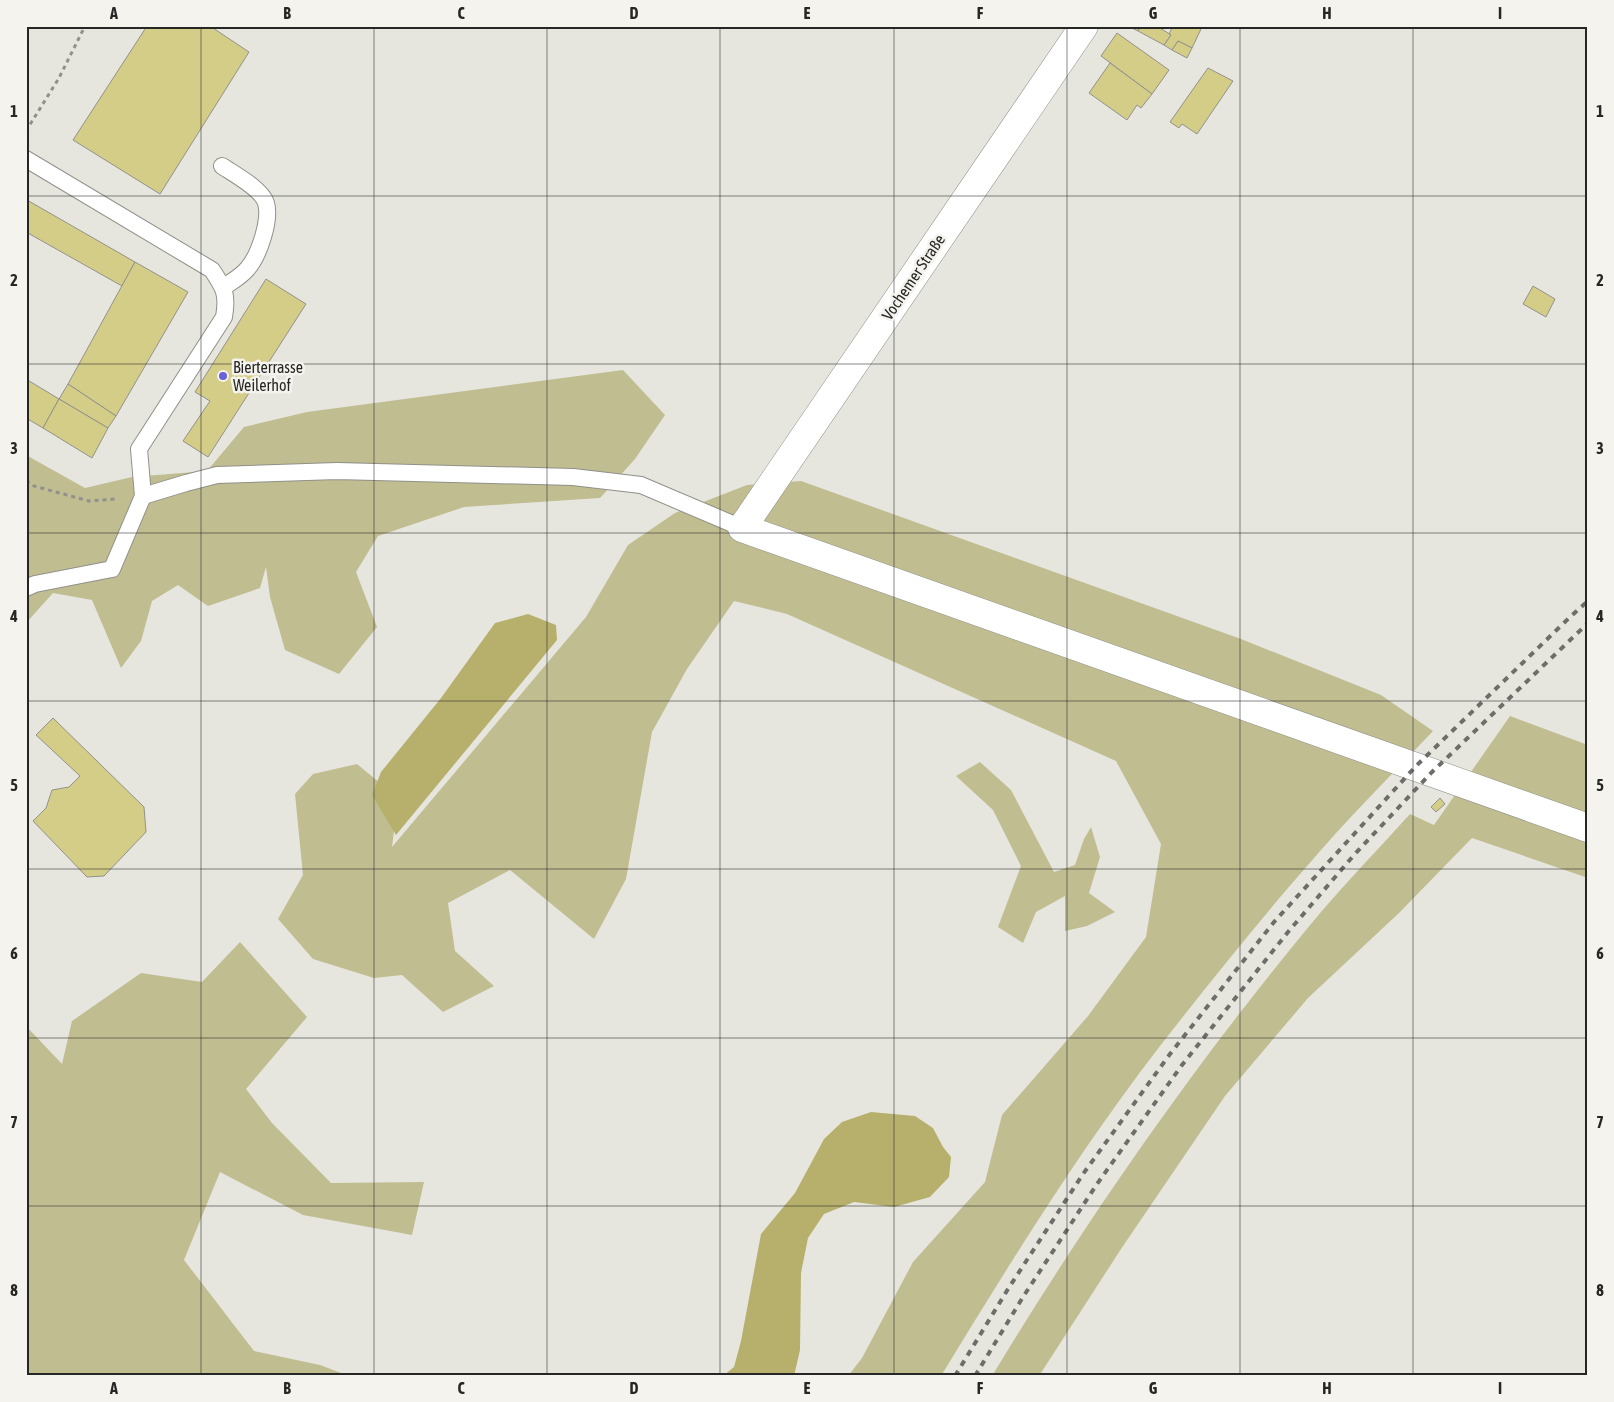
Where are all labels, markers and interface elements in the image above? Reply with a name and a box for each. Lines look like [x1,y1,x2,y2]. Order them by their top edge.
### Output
text: A [109,4,118,22]
text: B [283,4,291,22]
text: C [457,4,465,22]
text: D [630,4,639,22]
text: E [804,4,811,22]
text: F [977,4,984,22]
text: G [1149,4,1158,22]
text: H [1322,4,1332,22]
text: I [1498,4,1502,22]
text: 1 [10,102,18,120]
text: 1 [1596,102,1604,120]
street label: Vochemer Straße [878,231,948,323]
text: 2 [10,271,18,289]
text: 2 [1596,271,1604,289]
place label: Bierterrasse Weilerhof [233,358,303,394]
marker: Bierterrasse Weilerhof [217,370,229,382]
text: 3 [10,439,18,457]
text: 3 [1596,439,1604,457]
text: 4 [9,607,18,625]
text: 4 [1595,607,1604,625]
text: 5 [10,776,18,794]
text: 5 [1596,776,1604,794]
text: 6 [10,944,18,962]
text: 6 [1596,944,1604,962]
text: 7 [10,1113,18,1131]
text: 7 [1596,1113,1604,1131]
text: 8 [10,1281,18,1299]
text: 8 [1596,1281,1604,1299]
text: A [109,1379,118,1397]
text: B [283,1379,291,1397]
text: C [457,1379,465,1397]
text: D [630,1379,639,1397]
text: E [804,1379,811,1397]
text: F [977,1379,984,1397]
text: G [1149,1379,1158,1397]
text: H [1322,1379,1332,1397]
text: I [1498,1379,1502,1397]

